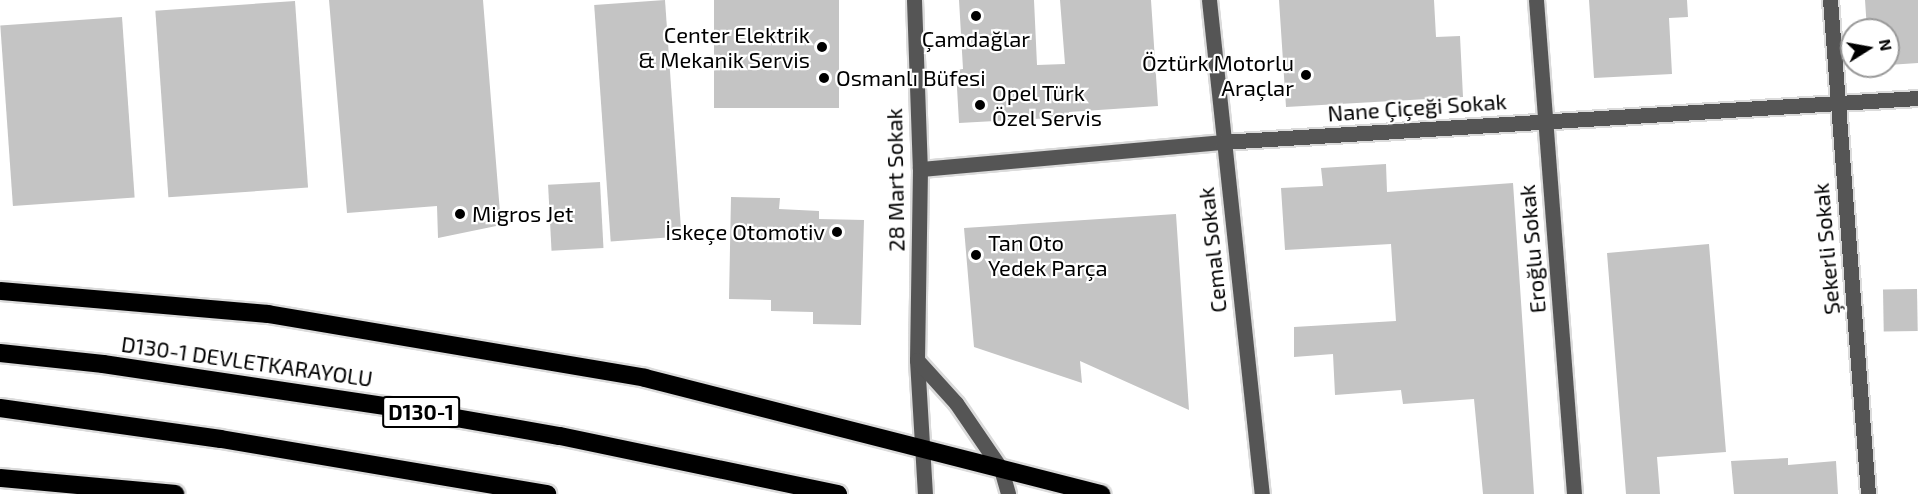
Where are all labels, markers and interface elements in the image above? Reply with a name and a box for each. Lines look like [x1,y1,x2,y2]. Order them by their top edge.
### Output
marker: Çamdağlar [969,9,983,23]
north arrow [1840,18,1900,78]
place label: Center Elektrik & Mekanik Servis [638,21,810,72]
place label: Çamdağlar [922,26,1030,52]
text: N [1876,37,1897,52]
marker: Center Elektrik & Mekanik Servis [815,40,829,54]
place label: Öztürk Motorlu Araçlar [1142,49,1294,100]
place label: Osmanlı Büfesi [836,65,986,91]
marker: Öztürk Motorlu Araçlar [1299,68,1313,82]
marker: Osmanlı Büfesi [817,71,831,85]
place label: Opel Türk Özel Servis [992,79,1102,130]
street label: Nane Çiçeği Sokak [1327,88,1507,126]
marker: Opel Türk Özel Servis [973,98,987,112]
street label: 28 Mart Sokak [881,108,909,252]
street label: Şekerli Sokak [1807,182,1845,316]
street label: Eroğlu Sokak [1513,184,1551,314]
street label: Cemal Sokak [1192,186,1232,314]
place label: Migros Jet [472,201,574,227]
marker: Migros Jet [453,207,467,221]
place label: İskeçe Otomotiv [665,219,825,245]
marker: İskeçe Otomotiv [830,225,844,239]
place label: Tan Oto Yedek Parça [988,229,1108,280]
marker: Tan Oto Yedek Parça [969,248,983,262]
street label: D130-1 DEVLETKARAYOLU [120,330,374,392]
road number: D130-1 [382,394,460,430]

